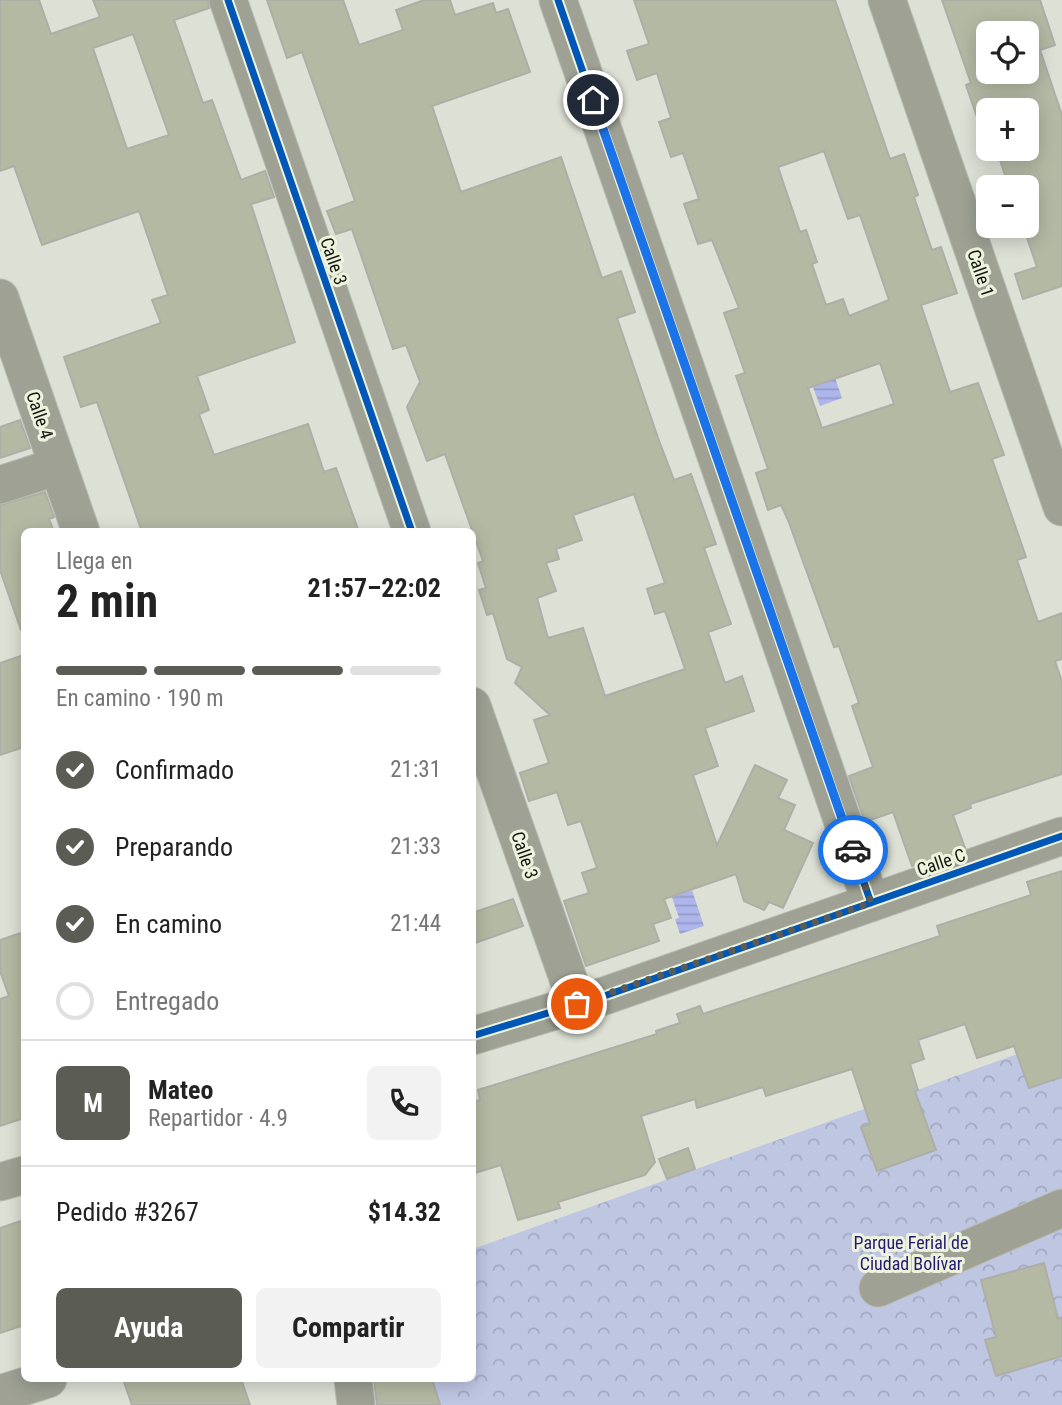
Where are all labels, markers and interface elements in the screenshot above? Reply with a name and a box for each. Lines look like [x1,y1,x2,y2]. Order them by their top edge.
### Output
map controls [976,21,1039,238]
button: locate [976,21,1039,84]
pin [563,70,623,130]
icon: home [574,81,612,119]
button: + [976,98,1039,161]
button: − [976,175,1039,238]
street label: Calle 3 [316,235,352,287]
street label: Calle 1 [963,247,999,299]
street label: Calle 4 [22,389,58,441]
text: Llega en [56,548,133,575]
text: 21:57–22:02 [307,573,441,603]
text: 2 min [56,574,158,628]
text: En camino · 190 m [56,685,224,712]
icon: check [56,751,94,789]
text: Confirmado [115,755,234,785]
text: 21:31 [390,756,441,783]
courier [818,815,888,885]
icon: check [56,828,94,866]
street label: Calle 3 [507,829,543,881]
icon: car [834,831,872,869]
text: Preparando [115,832,233,862]
text: 21:33 [390,833,441,860]
street label: Calle C [914,844,968,880]
icon: check [56,905,94,943]
text: En camino [115,909,222,939]
text: 21:44 [390,910,441,937]
pin [547,974,607,1034]
icon: bag [558,985,596,1023]
text: Entregado [115,986,219,1016]
button: phone [367,1066,441,1140]
text: Mateo [148,1075,213,1105]
text: M [83,1088,103,1118]
text: Repartidor · 4.9 [148,1105,288,1132]
text: Pedido #3267 [56,1197,199,1227]
text: $14.32 [368,1197,441,1227]
park label: Parque Ferial de Ciudad Bolívar [854,1232,968,1274]
button: Ayuda [56,1288,242,1368]
button: Compartir [256,1288,441,1368]

